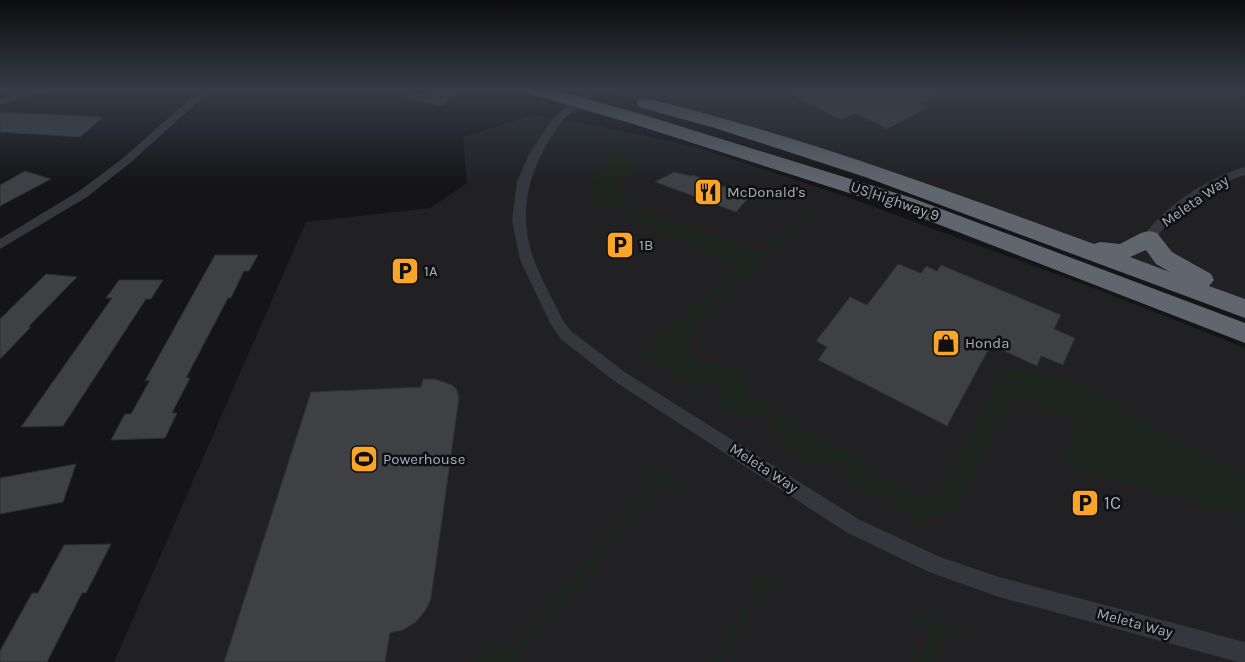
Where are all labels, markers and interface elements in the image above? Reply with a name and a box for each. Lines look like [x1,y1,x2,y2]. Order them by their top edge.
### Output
street label: Meleta Way [1158,171,1232,231]
restaurant icon: McDonald's [693,177,723,207]
street label: US Highway 9 [848,177,942,225]
place label: McDonald's [727,183,806,201]
parking icon: 1B [605,230,635,260]
place label: 1B [639,236,653,254]
parking icon: 1A [390,256,420,286]
place label: 1A [424,262,438,280]
shop icon: Honda [931,328,961,358]
place label: Honda [965,334,1009,352]
street label: Meleta Way [726,439,802,497]
sports icon: Powerhouse [349,444,379,474]
place label: Powerhouse [383,450,465,468]
parking icon: 1C [1070,488,1100,518]
place label: 1C [1104,492,1121,514]
street label: Meleta Way [1095,604,1175,642]

